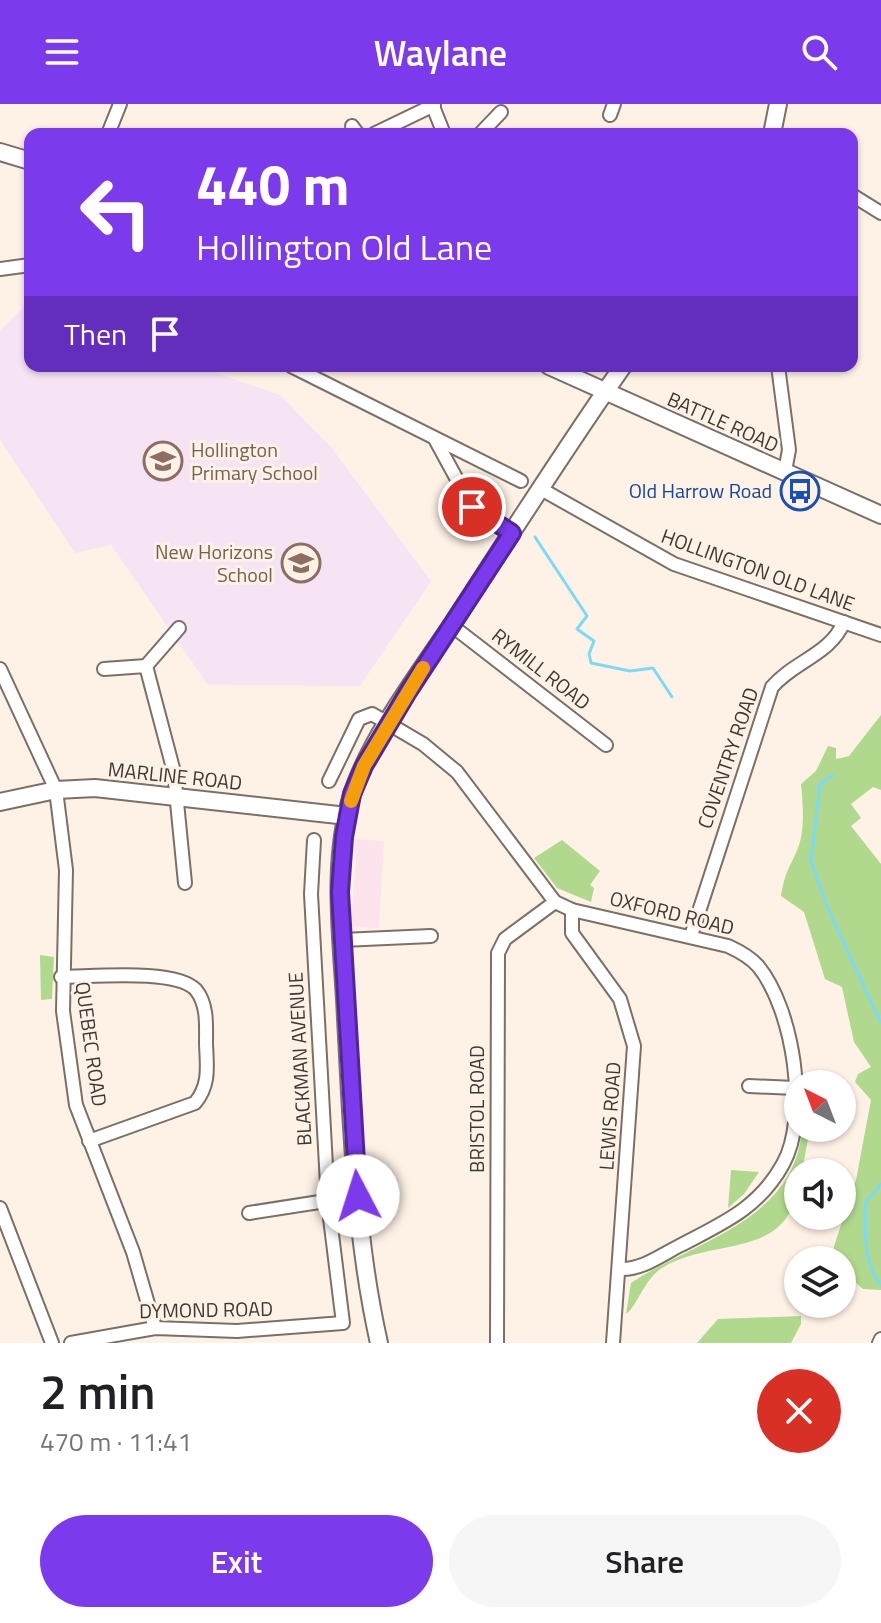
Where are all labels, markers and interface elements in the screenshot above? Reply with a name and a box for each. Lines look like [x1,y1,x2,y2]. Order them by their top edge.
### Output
text: Waylane [374,25,507,80]
icon: menu [40,30,84,74]
icon: search [797,30,841,74]
text: 440 m [196,142,349,227]
icon: left [64,160,168,264]
text: Hollington Old Lane [196,219,492,274]
text: Then [64,311,127,357]
icon: arrive [143,312,187,356]
street label: BATTLE ROAD [662,383,784,460]
place label: Hollington Primary School [191,434,318,488]
school or university icon: Hollington Primary School [142,440,184,482]
bus stop icon: Old Harrow Road [779,470,821,512]
pin [438,473,506,541]
place label: Old Harrow Road [629,475,772,506]
icon: arrive [450,485,494,529]
street label: HOLLINGTON OLD LANE [657,520,859,619]
place label: New Horizons School [155,536,273,590]
school or university icon: New Horizons School [280,542,322,584]
street label: RYMILL ROAD [485,620,597,717]
street label: COVENTRY ROAD [689,683,766,833]
street label: MARLINE ROAD [106,753,244,798]
street label: OXFORD ROAD [607,882,738,943]
street label: BLACKMAN AVENUE [279,971,320,1147]
street label: QUEBEC ROAD [67,980,116,1108]
street label: BRISTOL ROAD [461,1045,492,1173]
street label: LEWIS ROAD [590,1061,629,1171]
north arrow [784,1070,856,1142]
map controls [784,1070,856,1318]
position arrow [316,1154,400,1238]
button: sound [784,1158,856,1230]
button: layers [784,1246,856,1318]
street label: DYMOND ROAD [139,1293,273,1326]
text: 2 min [40,1355,155,1428]
button: close [757,1369,841,1453]
text: 470 m · 11:41 [40,1422,192,1461]
button: Exit [40,1515,433,1607]
button: Share [449,1515,841,1607]

